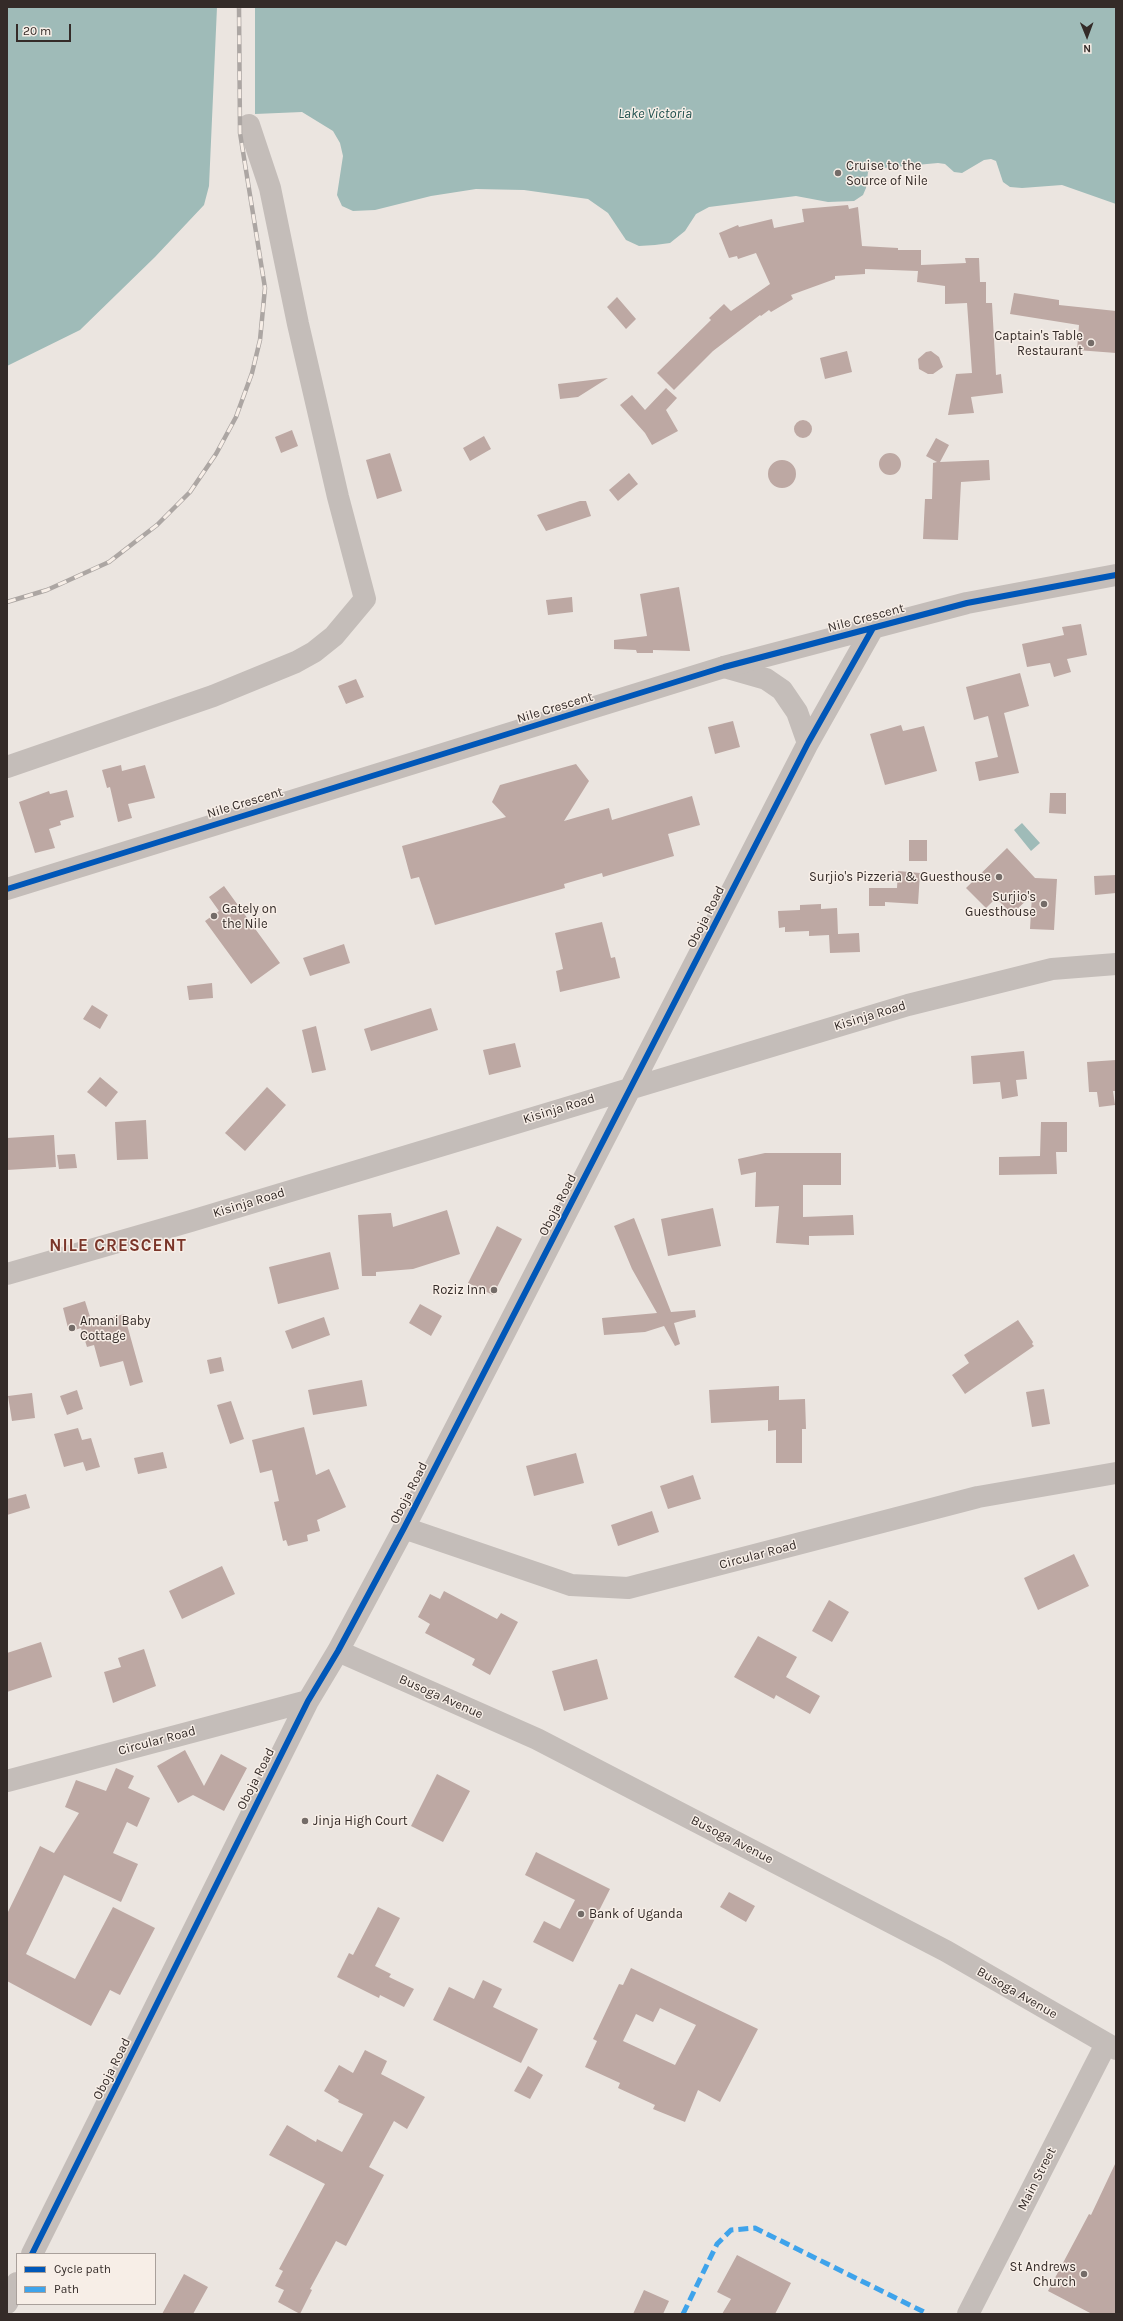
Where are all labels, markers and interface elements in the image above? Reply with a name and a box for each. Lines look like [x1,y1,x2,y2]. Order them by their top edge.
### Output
scale bar [18,16,73,42]
north arrow [1067,16,1107,56]
text: 20 m [23,24,51,38]
text: N [1083,42,1091,55]
water label: Lake Victoria [618,106,692,122]
place label: Cruise to the Source of Nile [846,158,928,189]
marker: Cruise to the Source of Nile [833,168,843,178]
place label: Captain's Table Restaurant [994,328,1083,359]
marker: Captain's Table Restaurant [1086,338,1096,348]
street label: Nile Crescent [826,600,906,636]
street label: Nile Crescent [515,689,595,727]
street label: Nile Crescent [205,784,285,822]
place label: Surjio's Pizzeria & Guesthouse [809,869,991,885]
marker: Surjio's Pizzeria & Guesthouse [994,872,1004,882]
street label: Oboja Road [684,883,728,951]
place label: Surjio's Guesthouse [965,889,1036,920]
marker: Surjio's Guesthouse [1039,899,1049,909]
place label: Gately on the Nile [222,901,277,932]
marker: Gately on the Nile [209,911,219,921]
street label: Kisinja Road [832,998,908,1034]
street label: Kisinja Road [521,1091,597,1127]
street label: Oboja Road [536,1171,580,1239]
street label: Kisinja Road [211,1185,287,1221]
district label: NILE CRESCENT [49,1236,187,1256]
place label: Roziz Inn [432,1282,486,1298]
marker: Roziz Inn [489,1285,499,1295]
place label: Amani Baby Cottage [80,1313,151,1344]
marker: Amani Baby Cottage [67,1323,77,1333]
street label: Oboja Road [387,1459,431,1527]
street label: Circular Road [718,1537,798,1573]
street label: Busoga Avenue [397,1672,485,1722]
street label: Circular Road [117,1723,197,1759]
street label: Oboja Road [234,1745,278,1813]
place label: Jinja High Court [313,1813,408,1829]
street label: Busoga Avenue [688,1813,776,1867]
marker: Jinja High Court [300,1816,310,1826]
place label: Bank of Uganda [589,1906,683,1922]
marker: Bank of Uganda [576,1909,586,1919]
street label: Busoga Avenue [974,1964,1060,2022]
street label: Oboja Road [90,2035,134,2103]
street label: Main Street [1014,2145,1060,2213]
legend [16,2253,156,2305]
place label: St Andrews Church [1010,2259,1076,2290]
text: Cycle path [54,2262,111,2276]
marker: St Andrews Church [1079,2269,1089,2279]
text: Path [54,2282,79,2296]

